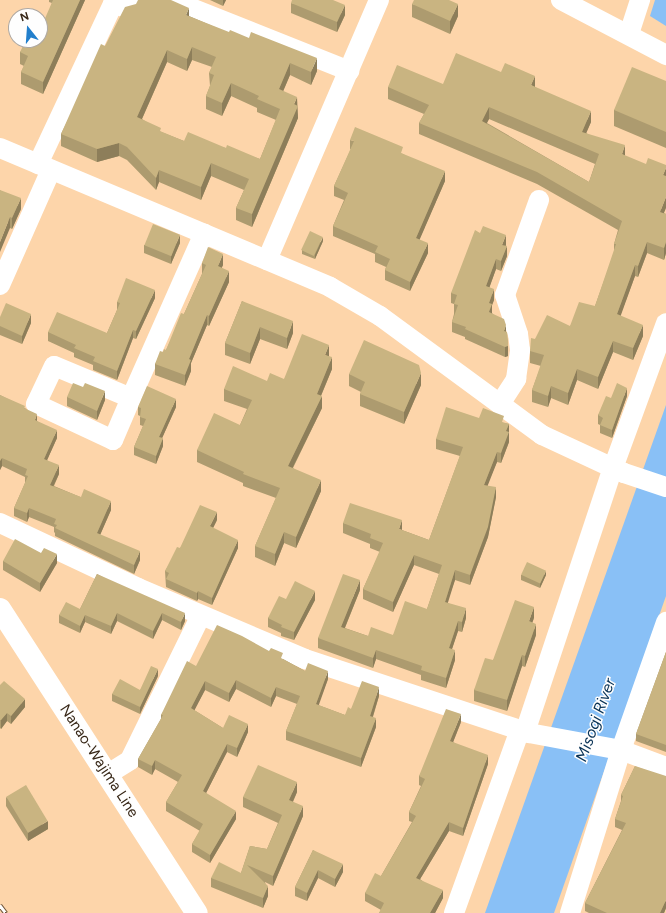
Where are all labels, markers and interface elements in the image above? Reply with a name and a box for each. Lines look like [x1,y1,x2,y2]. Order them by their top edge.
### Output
north arrow [8,8,48,48]
text: N [19,10,31,24]
water label: Misogi River [572,676,620,764]
street label: Nanao-Wajima Line [56,701,142,821]

